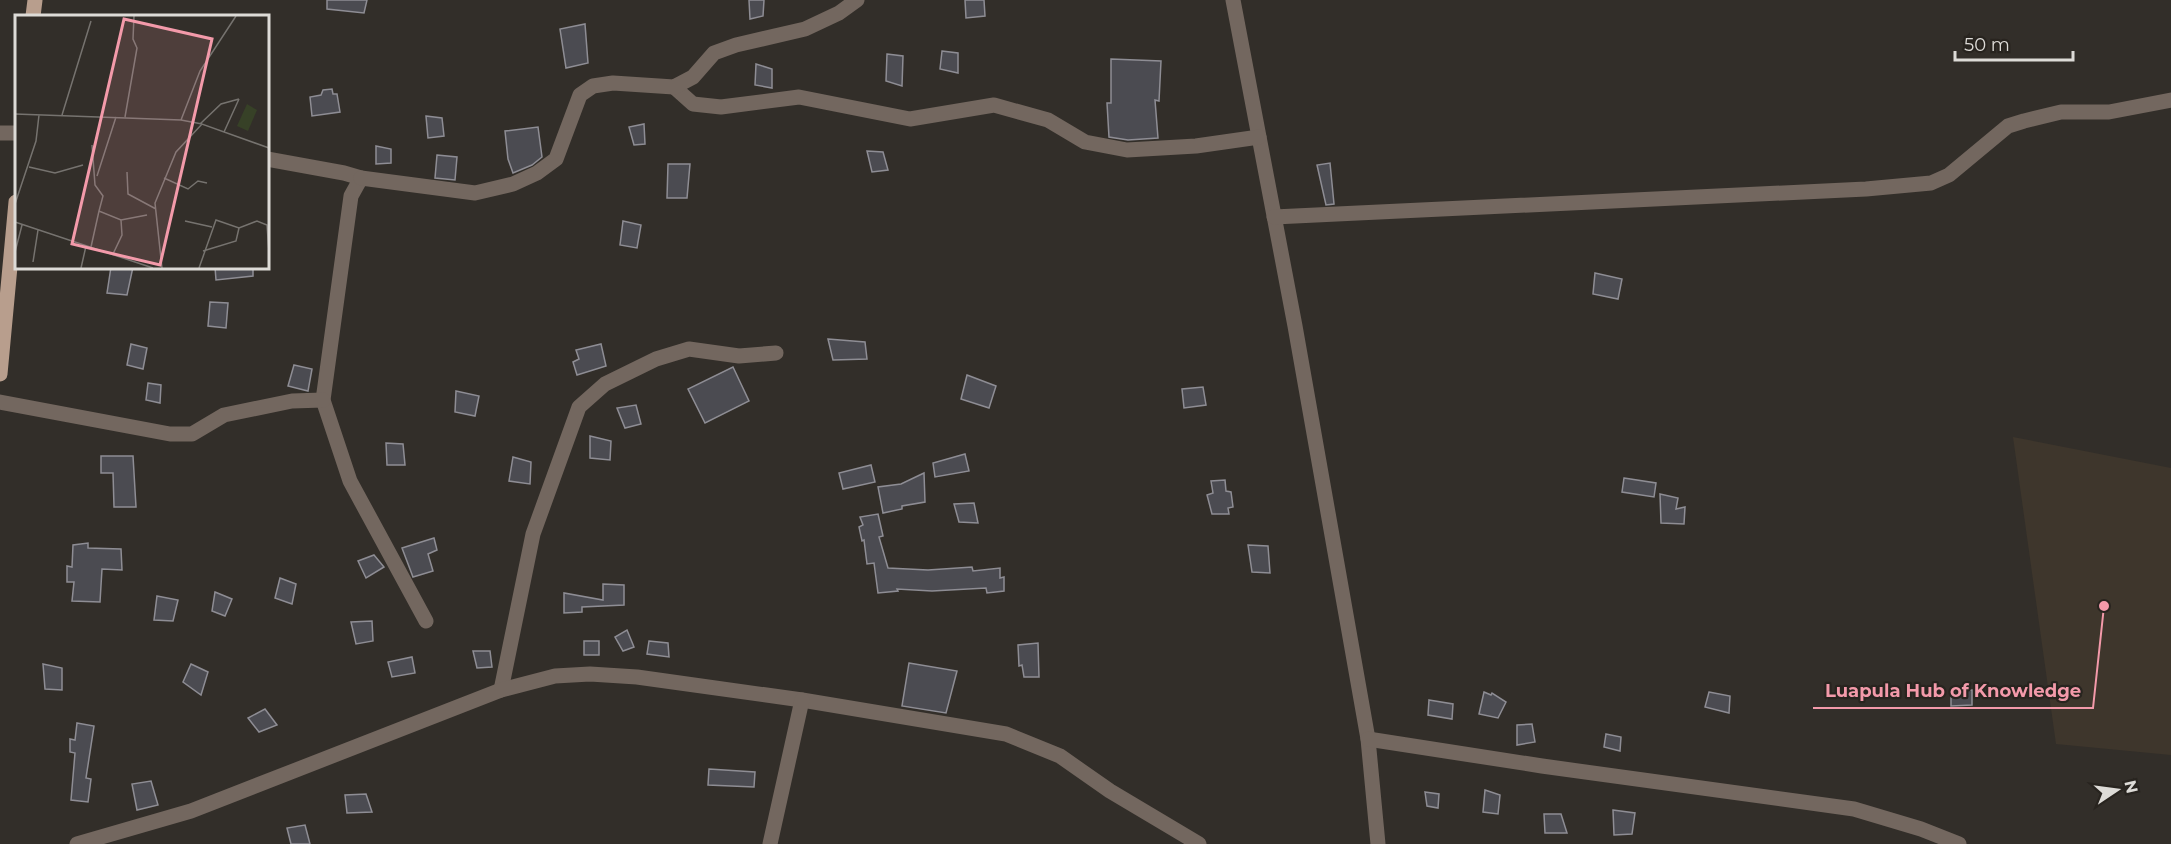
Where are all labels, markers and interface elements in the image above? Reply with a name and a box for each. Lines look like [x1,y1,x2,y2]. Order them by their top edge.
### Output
inset map [15,15,268,268]
scale bar [1955,24,2074,62]
text: 50 m [1964,34,2010,56]
callout: Luapula Hub of Knowledge [1813,672,2093,708]
text: Luapula Hub of Knowledge [1825,680,2081,702]
north arrow [2087,760,2147,820]
text: N [2120,778,2142,795]

